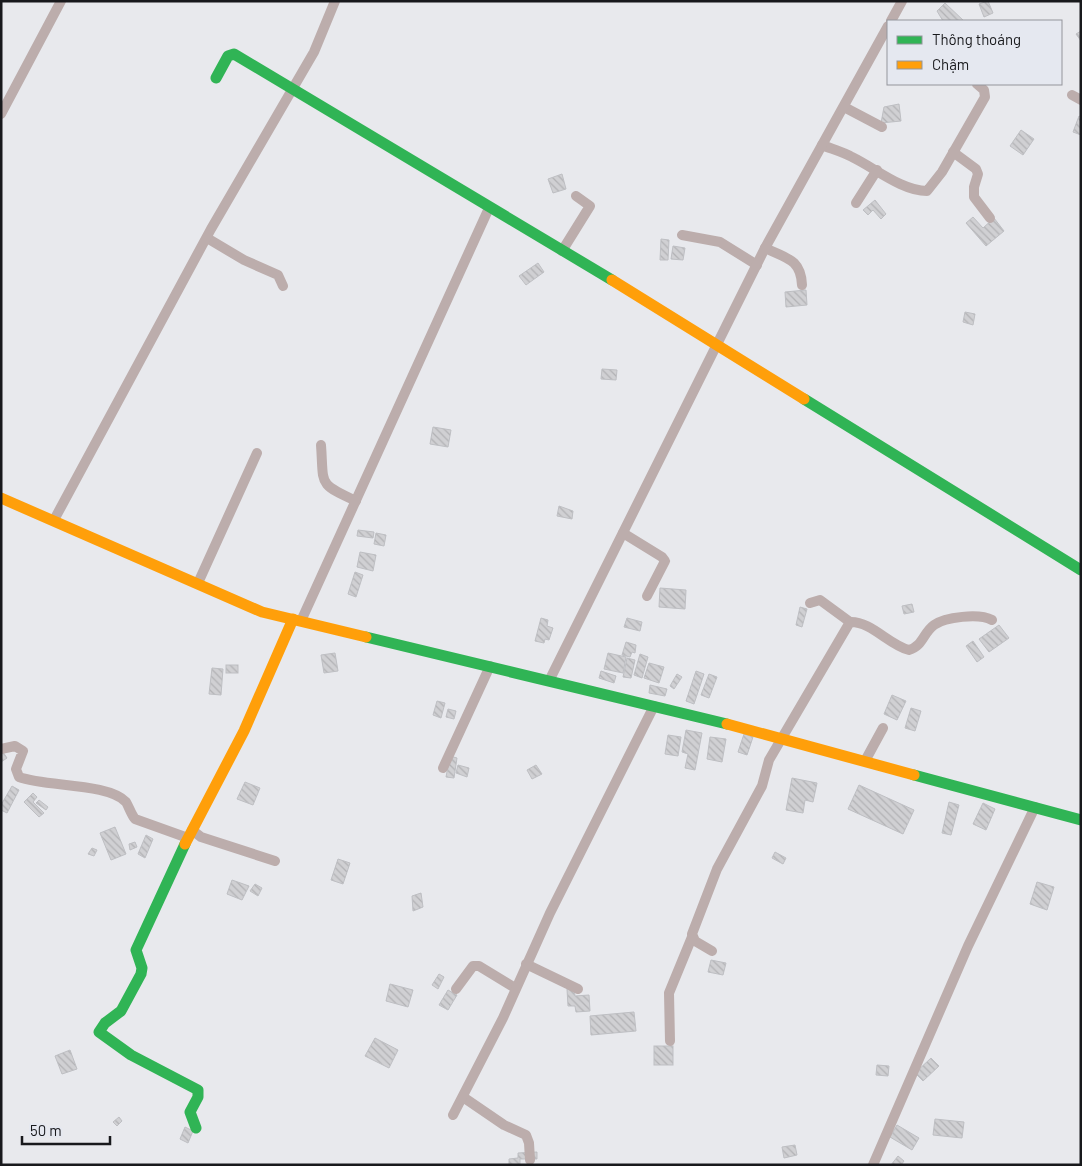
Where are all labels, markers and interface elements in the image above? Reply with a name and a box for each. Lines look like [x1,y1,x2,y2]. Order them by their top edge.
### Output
legend [887,20,1062,85]
text: Thông thoáng [932,30,1021,48]
text: Chậm [932,55,969,73]
scale bar [22,1114,110,1146]
text: 50 m [30,1121,62,1139]

